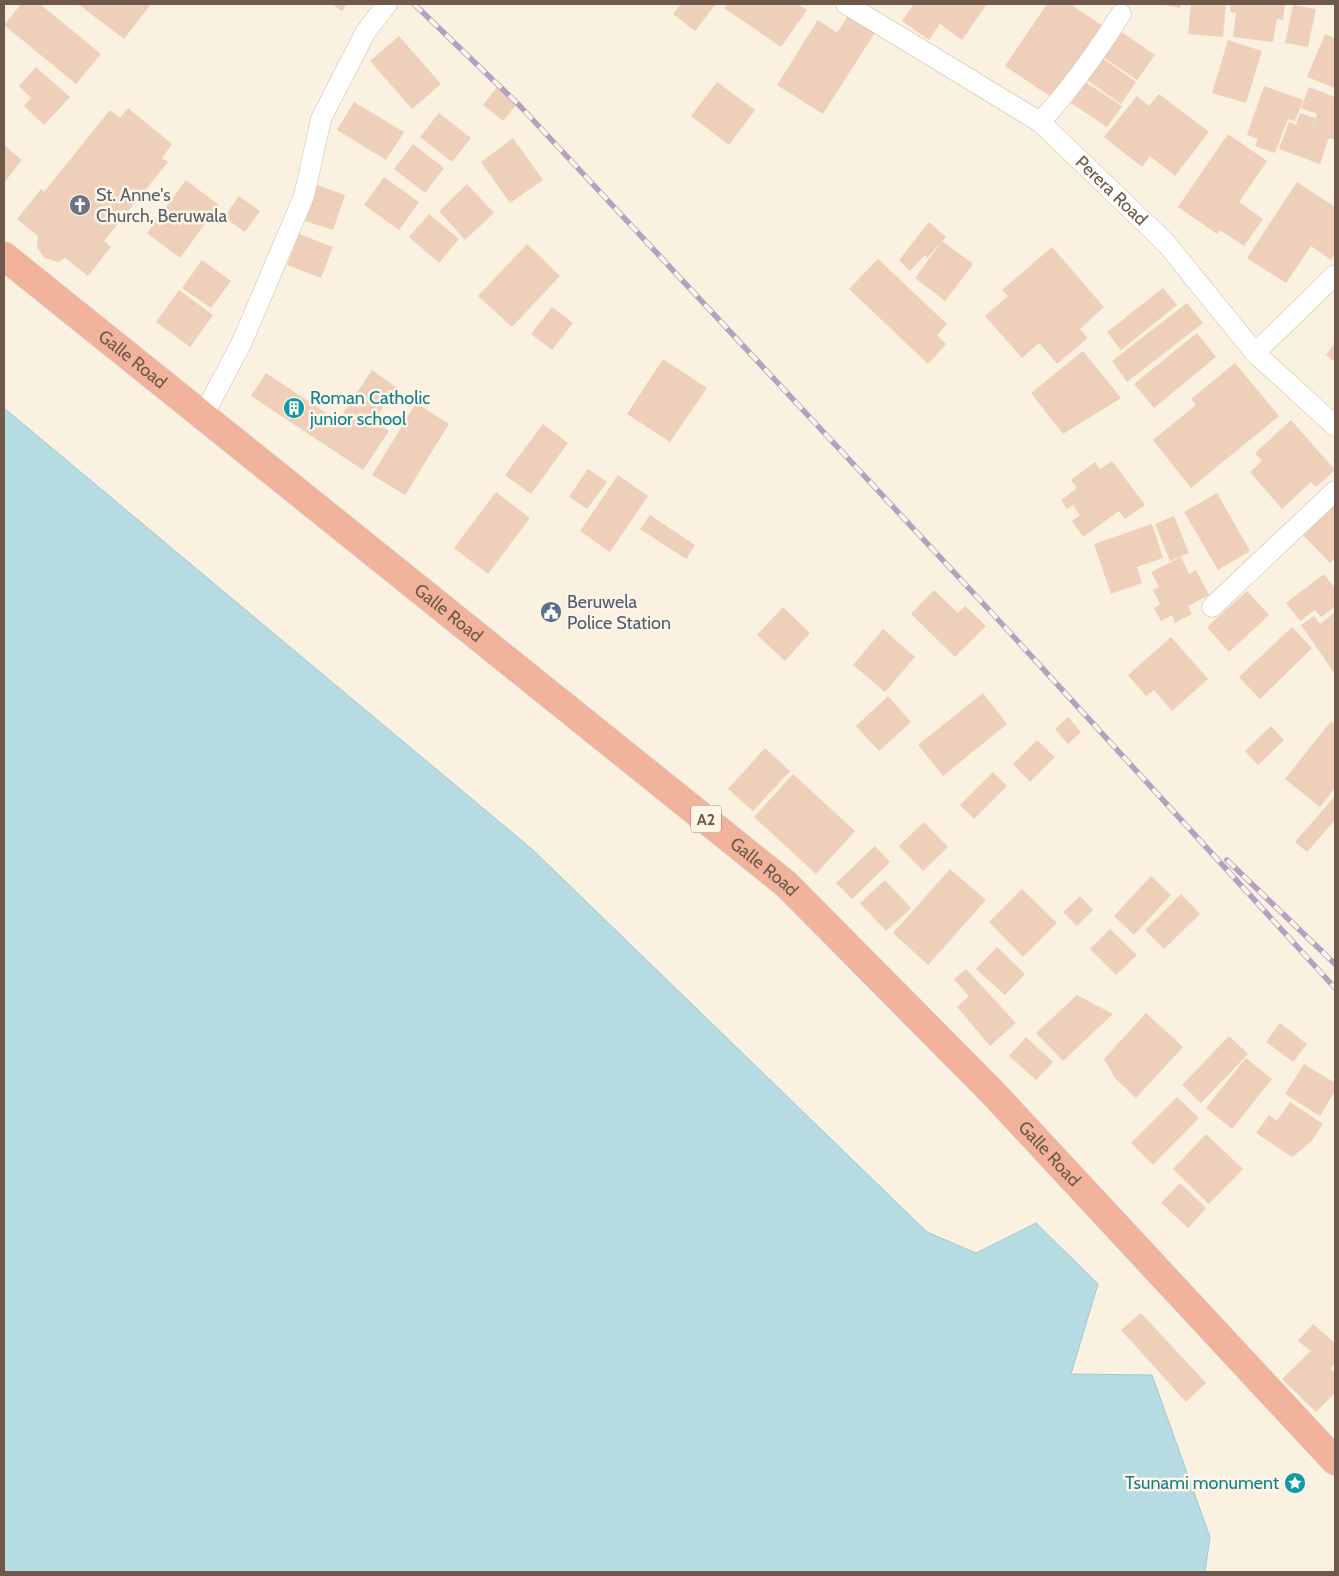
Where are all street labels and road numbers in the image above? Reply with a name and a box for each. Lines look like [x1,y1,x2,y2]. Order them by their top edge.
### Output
street label: Perera Road [1071,151,1152,230]
street label: Galle Road [94,325,171,393]
street label: Galle Road [410,579,487,647]
road number: A2 [691,806,721,832]
street label: Galle Road [726,832,803,901]
street label: Galle Road [1014,1116,1085,1191]

